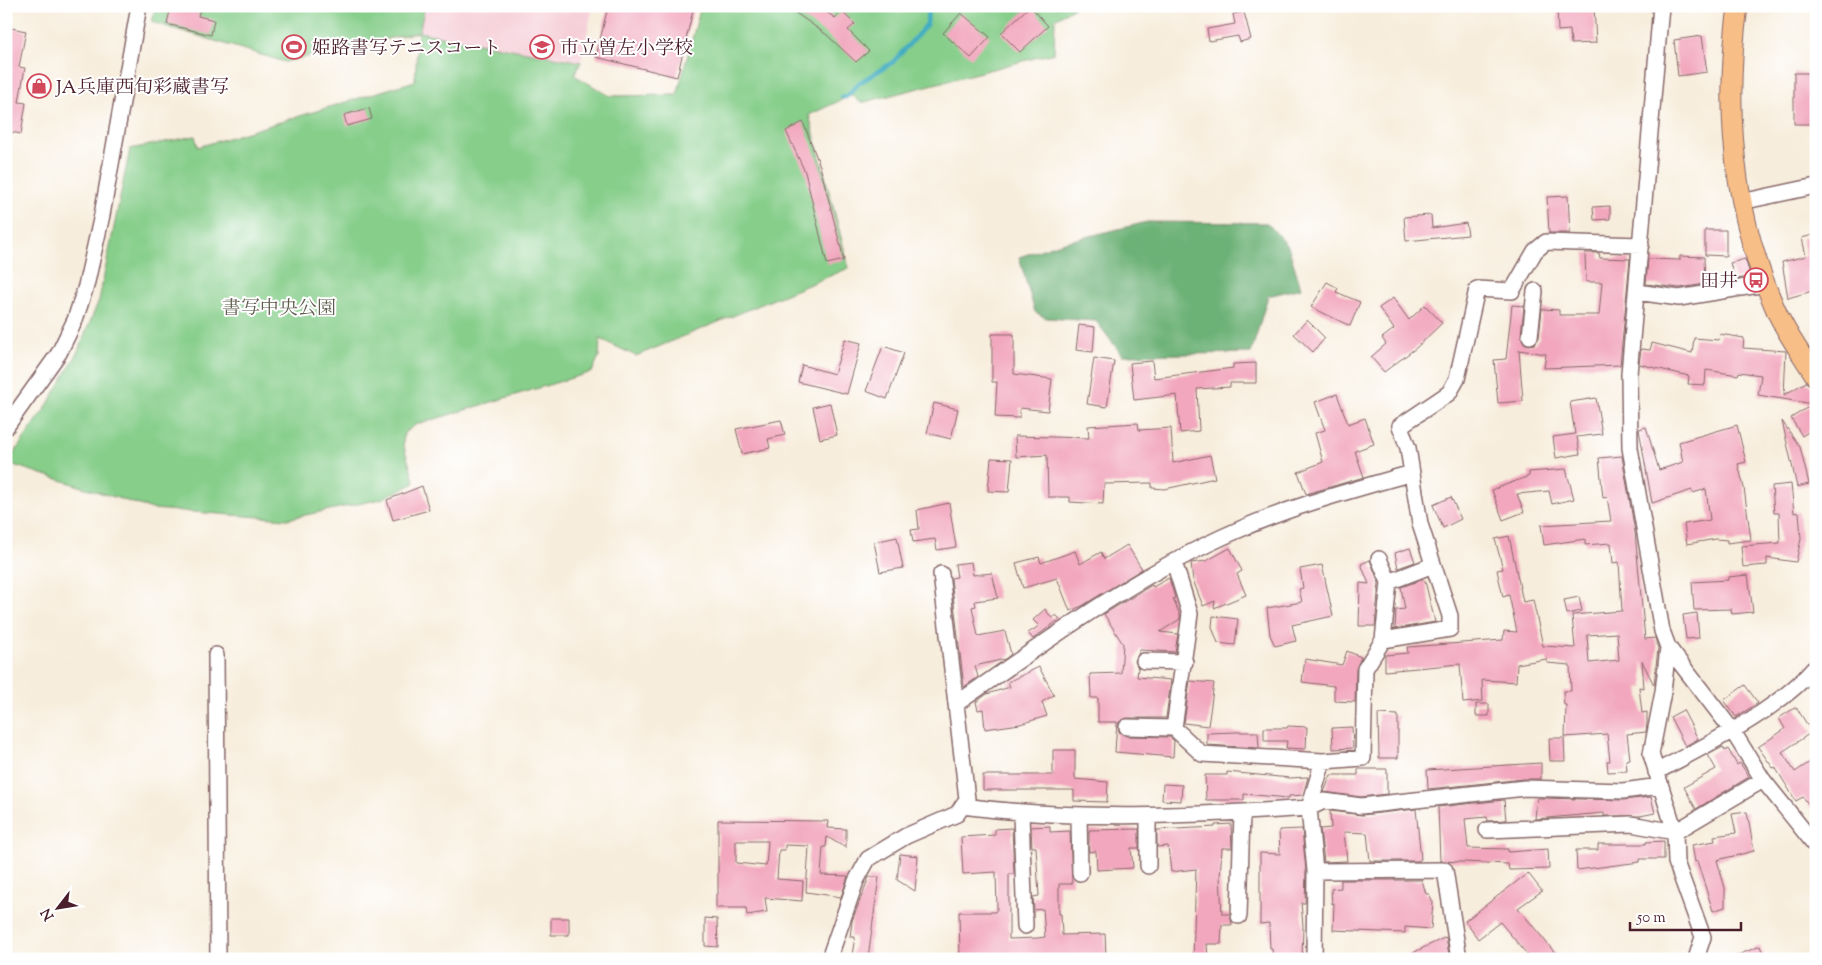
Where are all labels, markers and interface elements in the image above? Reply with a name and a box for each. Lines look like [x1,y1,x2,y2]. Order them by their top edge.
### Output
sports icon: 姫路書写テニスコート [281,34,307,60]
school or university icon: 市立曽左小学校 [529,34,555,60]
place label: 姫路書写テニスコート [312,36,501,63]
place label: 市立曽左小学校 [560,36,693,63]
shop icon: JA兵庫西旬彩蔵書写 [26,73,52,99]
place label: JA兵庫西旬彩蔵書写 [55,75,229,102]
bus stop icon: 田井 [1743,267,1769,293]
place label: 田井 [1700,269,1738,296]
park label: 書写中央公園 [222,296,336,323]
north arrow [32,882,82,932]
scale bar [1630,900,1741,932]
text: N [37,904,60,924]
text: 50 m [1636,908,1666,929]

